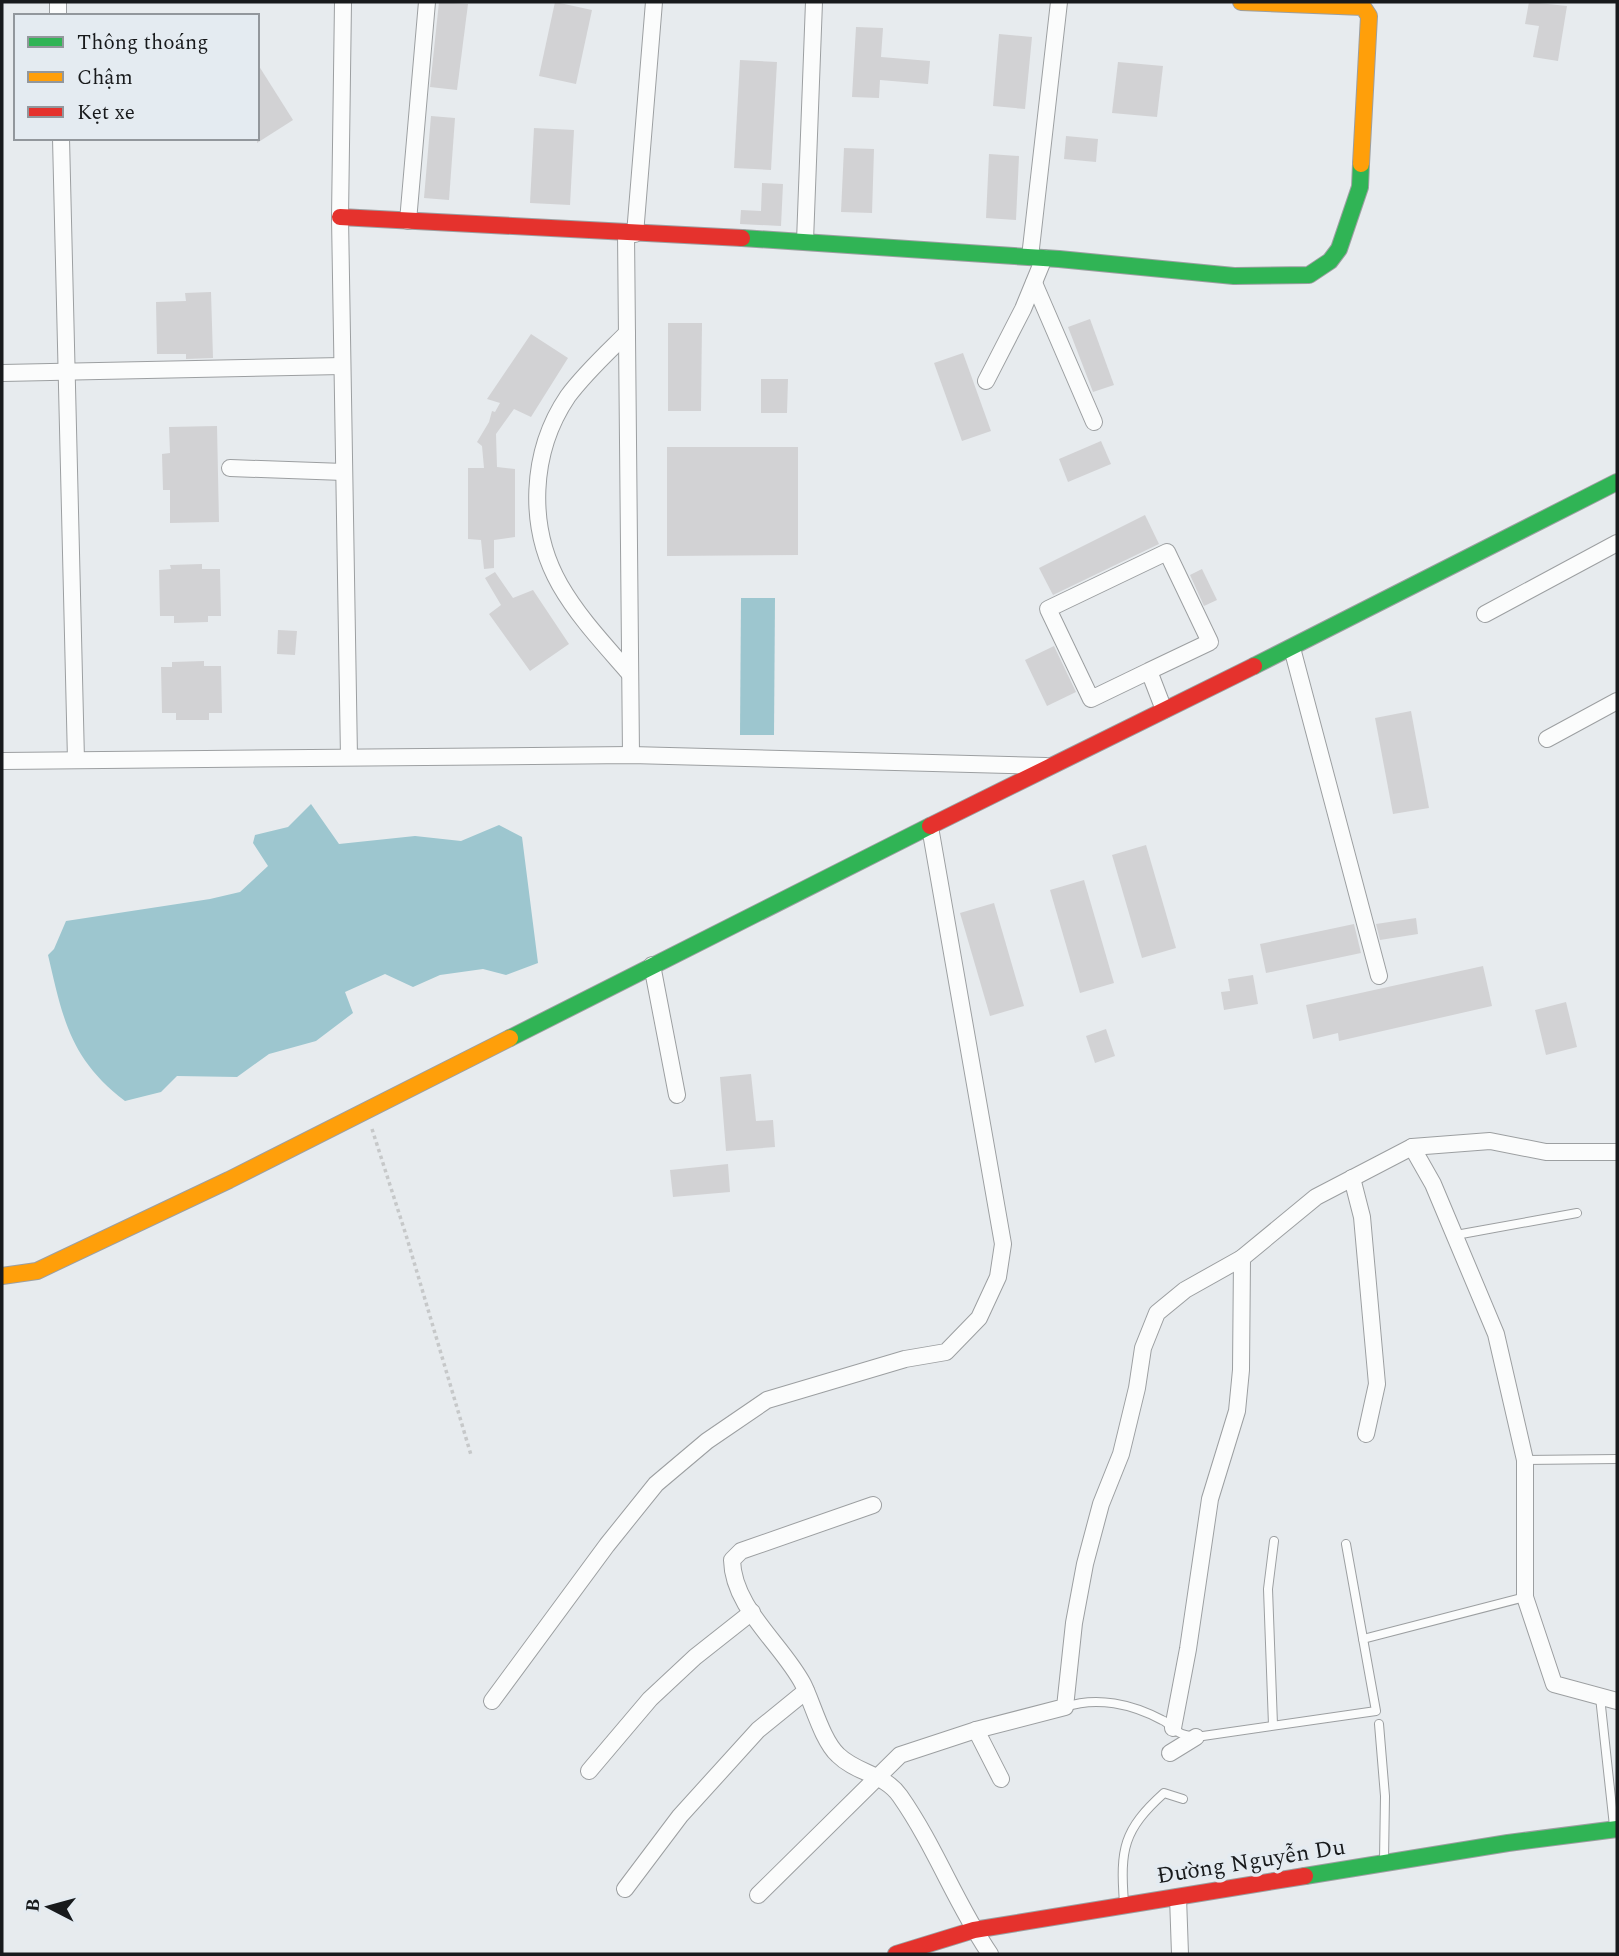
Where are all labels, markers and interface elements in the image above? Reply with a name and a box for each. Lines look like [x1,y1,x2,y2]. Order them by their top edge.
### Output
legend [14,14,259,140]
text: Thông thoáng [77,27,209,59]
text: Chậm [77,62,133,94]
text: Kẹt xe [77,97,135,129]
street label: Đường Nguyễn Du [1154,1830,1348,1894]
north arrow [14,1872,84,1942]
text: B [18,1897,49,1914]

